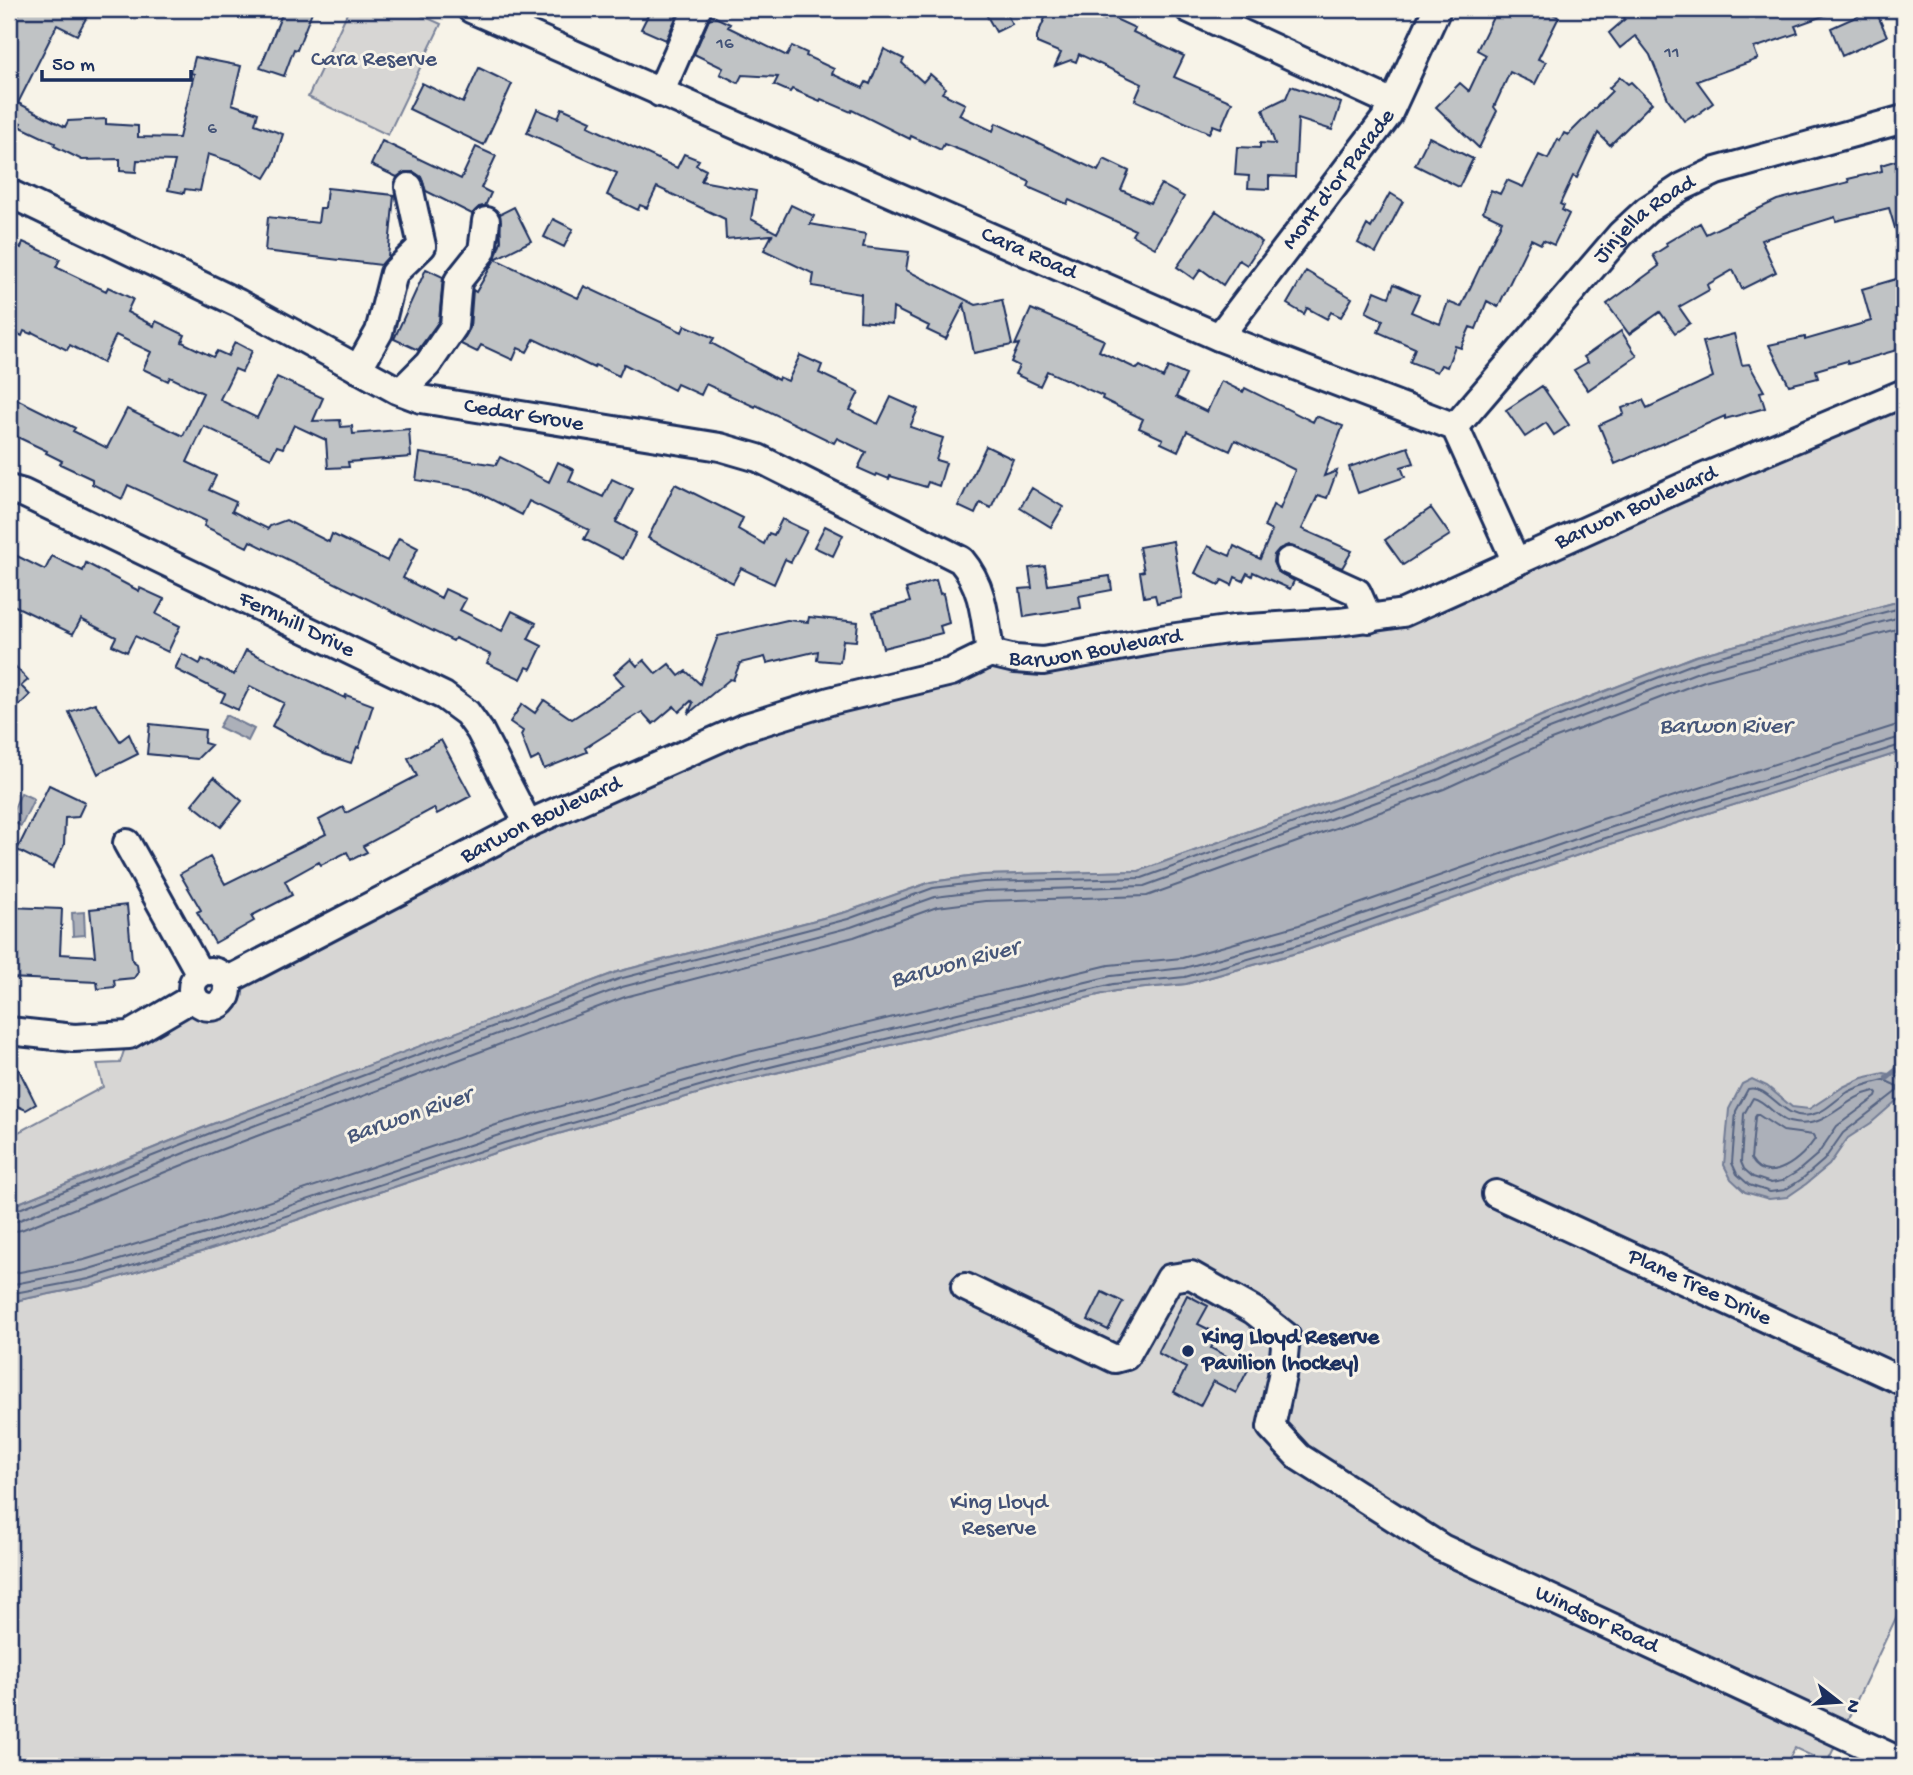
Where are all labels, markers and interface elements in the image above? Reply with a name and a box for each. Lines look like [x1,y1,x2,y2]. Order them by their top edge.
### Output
house number: 16 [715,33,734,56]
scale bar [42,38,191,82]
house number: 11 [1663,42,1680,65]
park label: Cara Reserve [311,47,438,74]
text: 50 m [52,54,95,79]
street label: Mont d'or Parade [1277,103,1402,255]
house number: 6 [207,118,217,141]
street label: Jinjella Road [1588,169,1701,270]
street label: Cara Road [977,221,1082,287]
street label: Cedar Grove [462,393,587,439]
street label: Barwon Boulevard [1550,459,1723,556]
street label: Fernhill Drive [233,585,360,665]
street label: Barwon Boulevard [1005,623,1185,675]
water label: Barwon River [1659,713,1795,742]
street label: Barwon Boulevard [455,770,627,870]
water label: Barwon River [888,933,1027,996]
water label: Barwon River [342,1080,480,1152]
street label: Plane Tree Drive [1622,1243,1777,1333]
place label: King Lloyd Reserve Pavilion (hockey) [1200,1325,1380,1378]
marker: King Lloyd Reserve Pavilion (hockey) [1180,1343,1196,1359]
park label: King Lloyd Reserve [950,1490,1049,1543]
street label: Windsor Road [1530,1580,1664,1661]
north arrow [1804,1666,1874,1736]
text: N [1839,1697,1865,1715]

